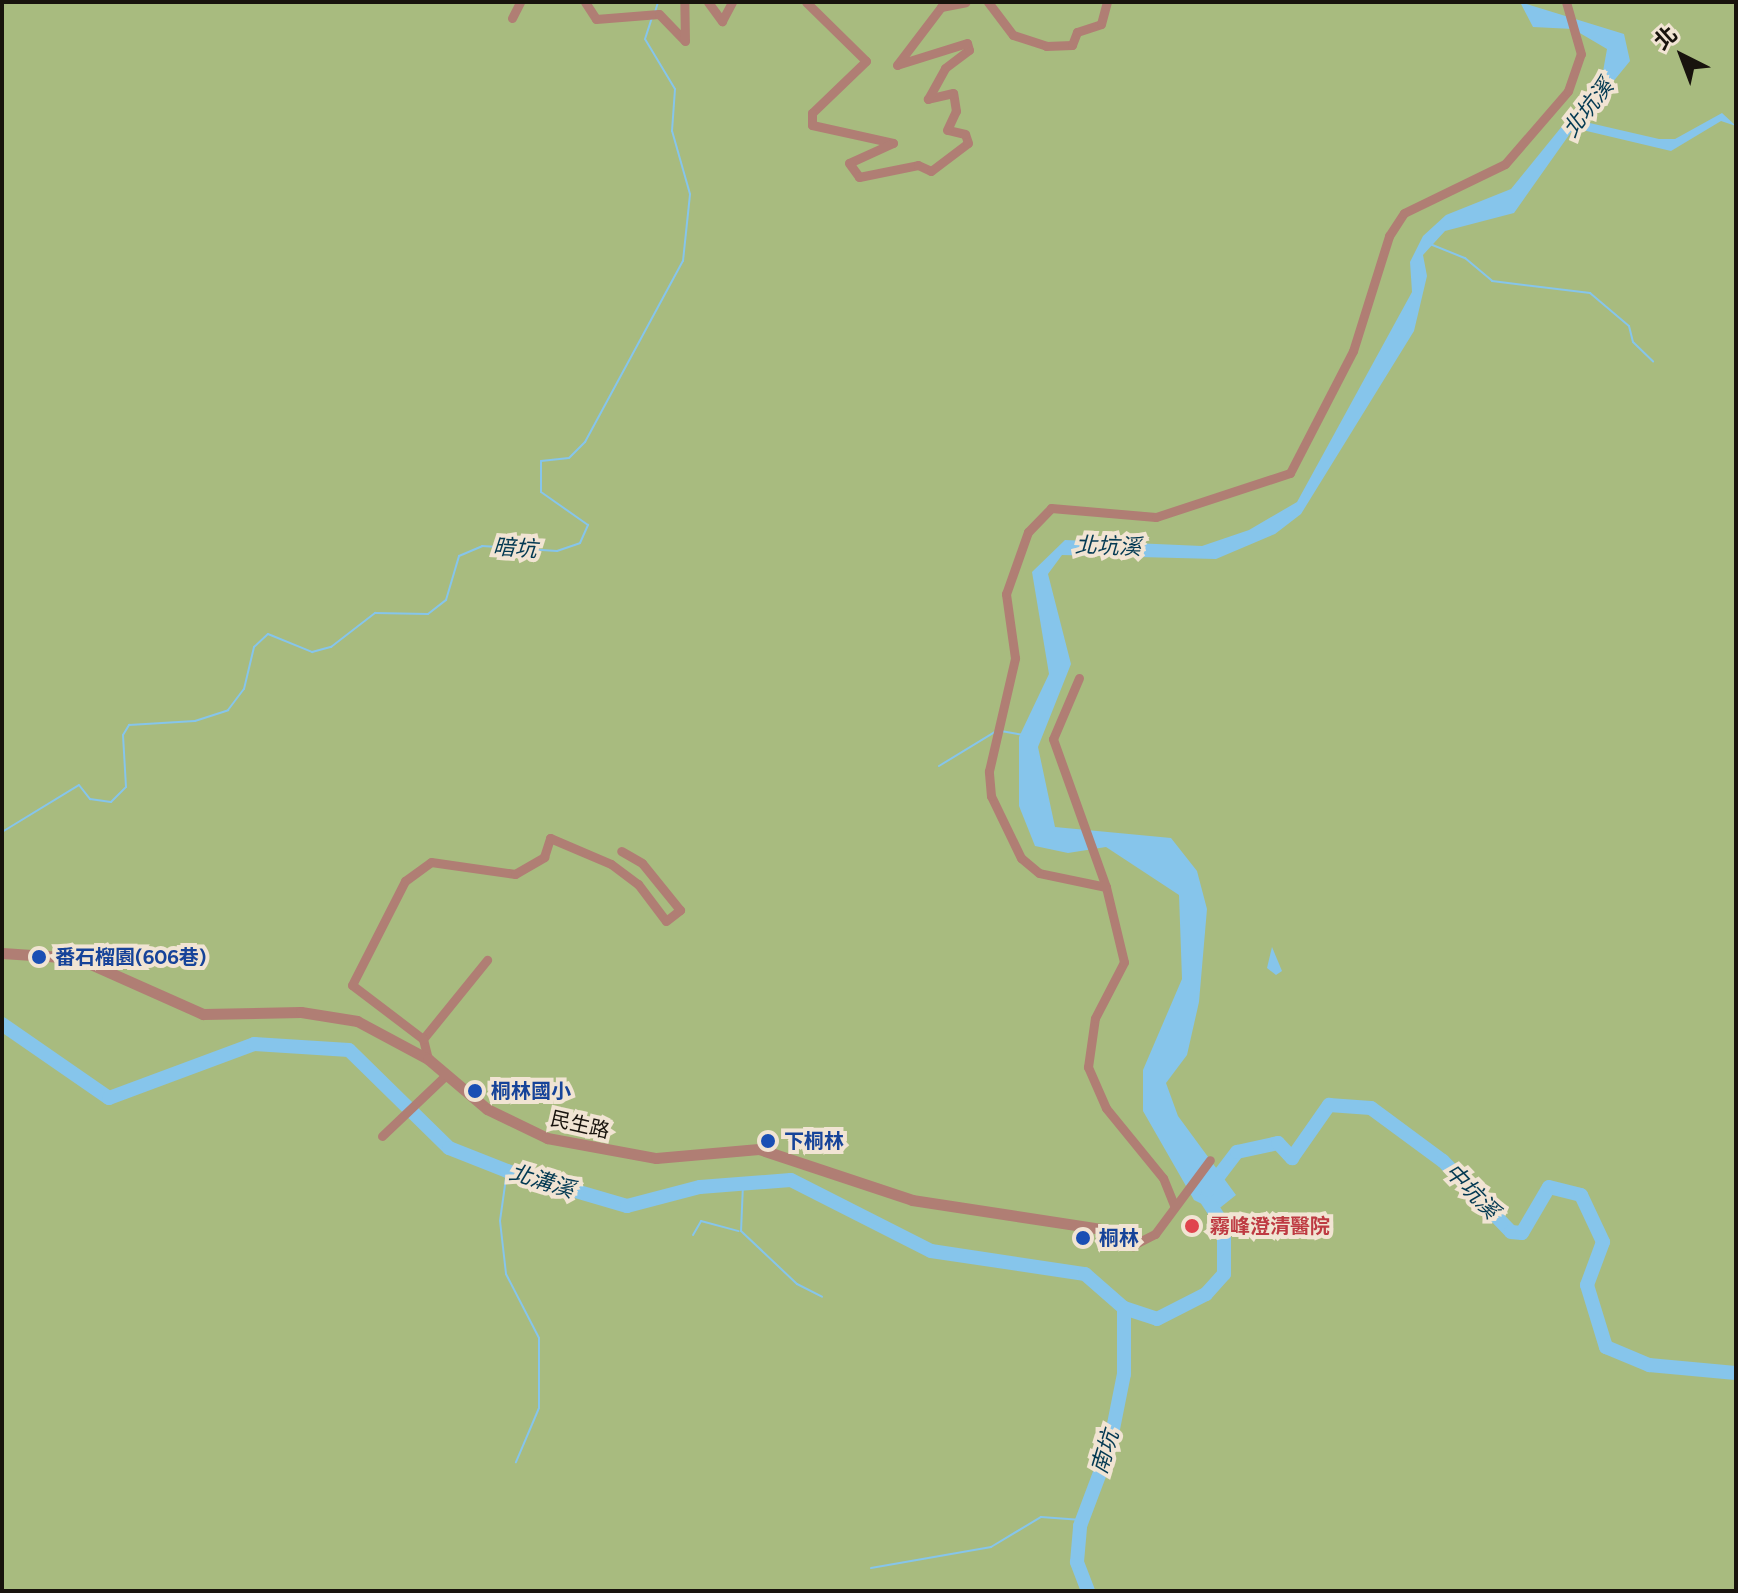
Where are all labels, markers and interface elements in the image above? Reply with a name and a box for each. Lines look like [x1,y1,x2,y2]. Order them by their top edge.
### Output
north arrow [1642,16,1722,96]
text: 北 [1648,20,1683,55]
water label: 北坑溪 [1557,74,1619,142]
water label: 北坑溪 [1075,532,1141,560]
water label: 暗坑 [492,533,538,563]
place label: 番石榴園(606巷) [55,945,206,969]
marker: 番石榴園(606巷) [30,948,48,966]
place label: 桐林國小 [491,1079,571,1103]
marker: 桐林國小 [466,1082,484,1100]
street label: 民生路 [548,1107,612,1143]
place label: 下桐林 [784,1129,844,1153]
marker: 下桐林 [759,1132,777,1150]
water label: 中坑溪 [1440,1158,1504,1224]
water label: 北溝溪 [507,1159,577,1203]
place label: 霧峰澄清醫院 [1210,1214,1330,1238]
marker: 霧峰澄清醫院 [1181,1215,1203,1237]
place label: 桐林 [1099,1226,1139,1250]
marker: 桐林 [1074,1229,1092,1247]
water label: 南坑 [1086,1427,1124,1477]

